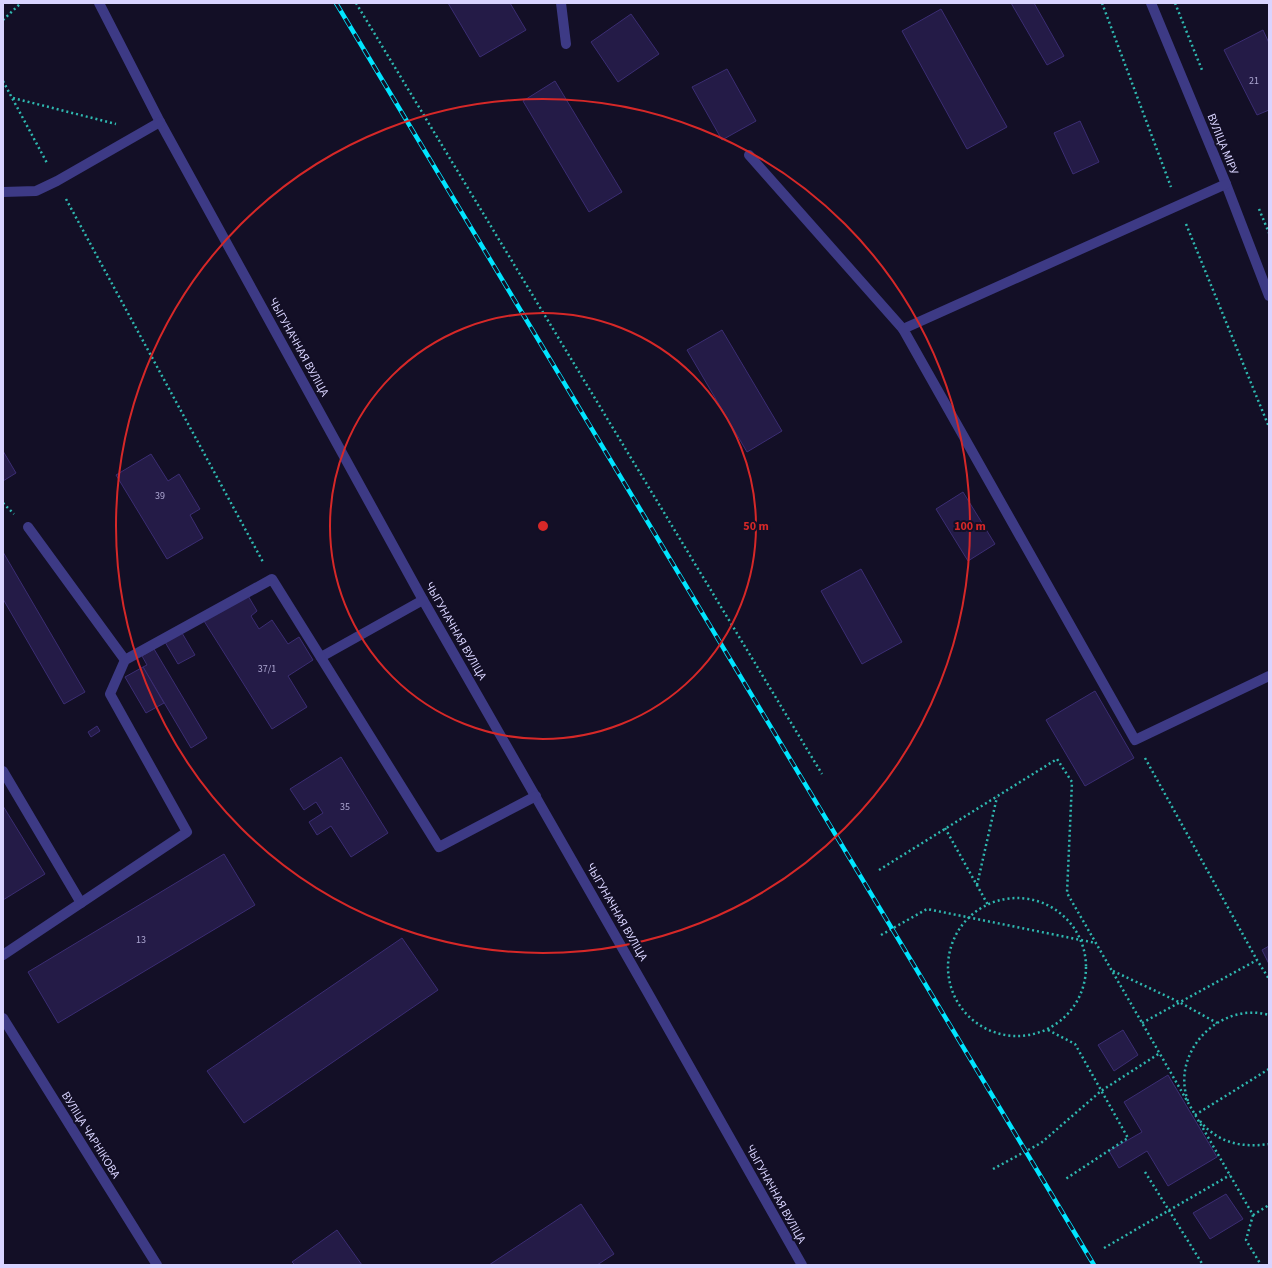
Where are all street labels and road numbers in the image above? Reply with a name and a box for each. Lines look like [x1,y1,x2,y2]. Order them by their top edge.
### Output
street label: ВУЛІЦА МІРУ [1203,111,1243,178]
street label: ЧЫГУНАЧНАЯ ВУЛІЦА [264,295,333,400]
street label: ЧЫГУНАЧНАЯ ВУЛІЦА [421,579,491,684]
street label: ЧЫГУНАЧНАЯ ВУЛІЦА [582,860,652,965]
street label: ВУЛІЦА ЧАРНІКОВА [57,1088,124,1182]
street label: ЧЫГУНАЧНАЯ ВУЛІЦА [741,1142,810,1247]

